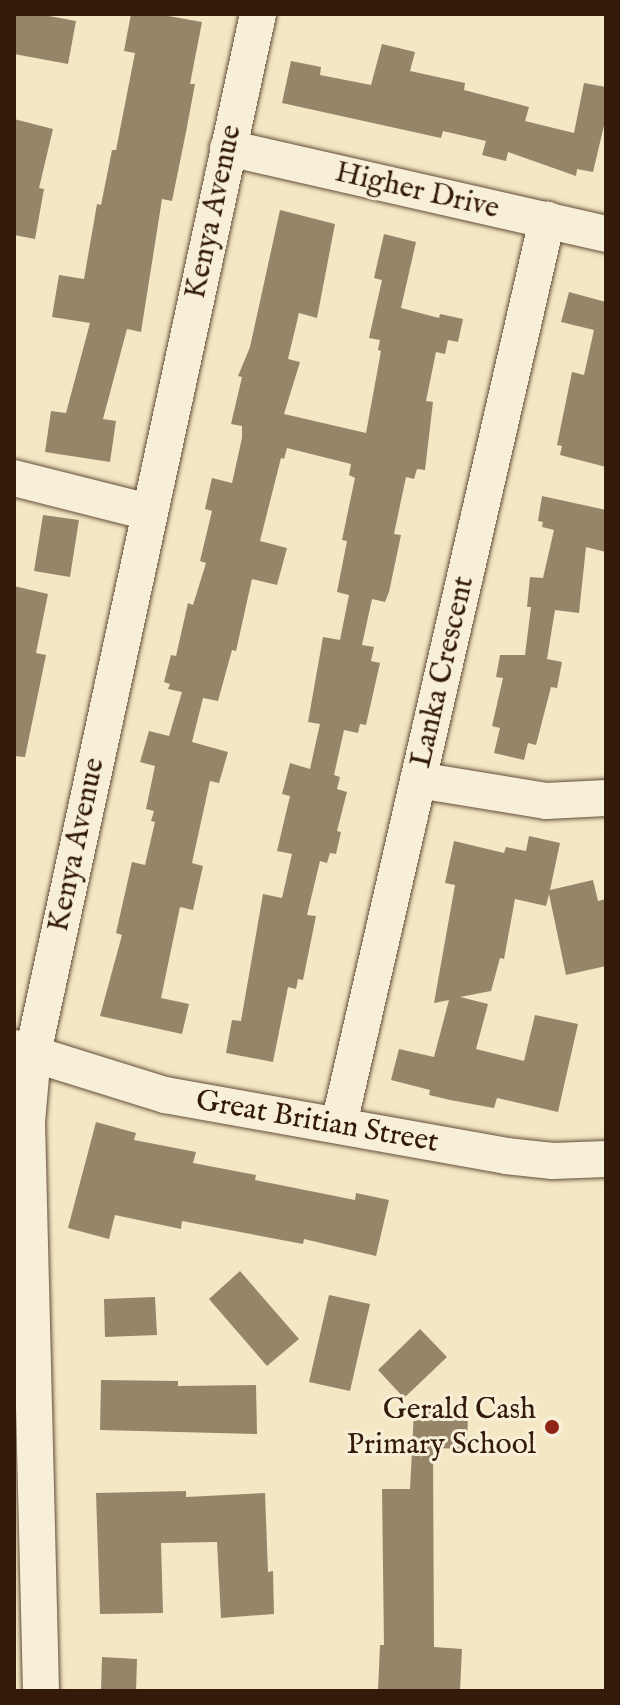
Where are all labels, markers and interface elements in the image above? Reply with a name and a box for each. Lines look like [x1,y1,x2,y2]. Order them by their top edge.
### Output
street label: Kenya Avenue [178,122,250,302]
street label: Higher Drive [332,155,502,227]
street label: Lanka Crescent [403,573,483,771]
street label: Kenya Avenue [41,755,113,935]
street label: Great Britian Street [193,1083,441,1161]
place label: Gerald Cash Primary School [347,1392,536,1462]
marker: Gerald Cash Primary School [543,1418,561,1436]

